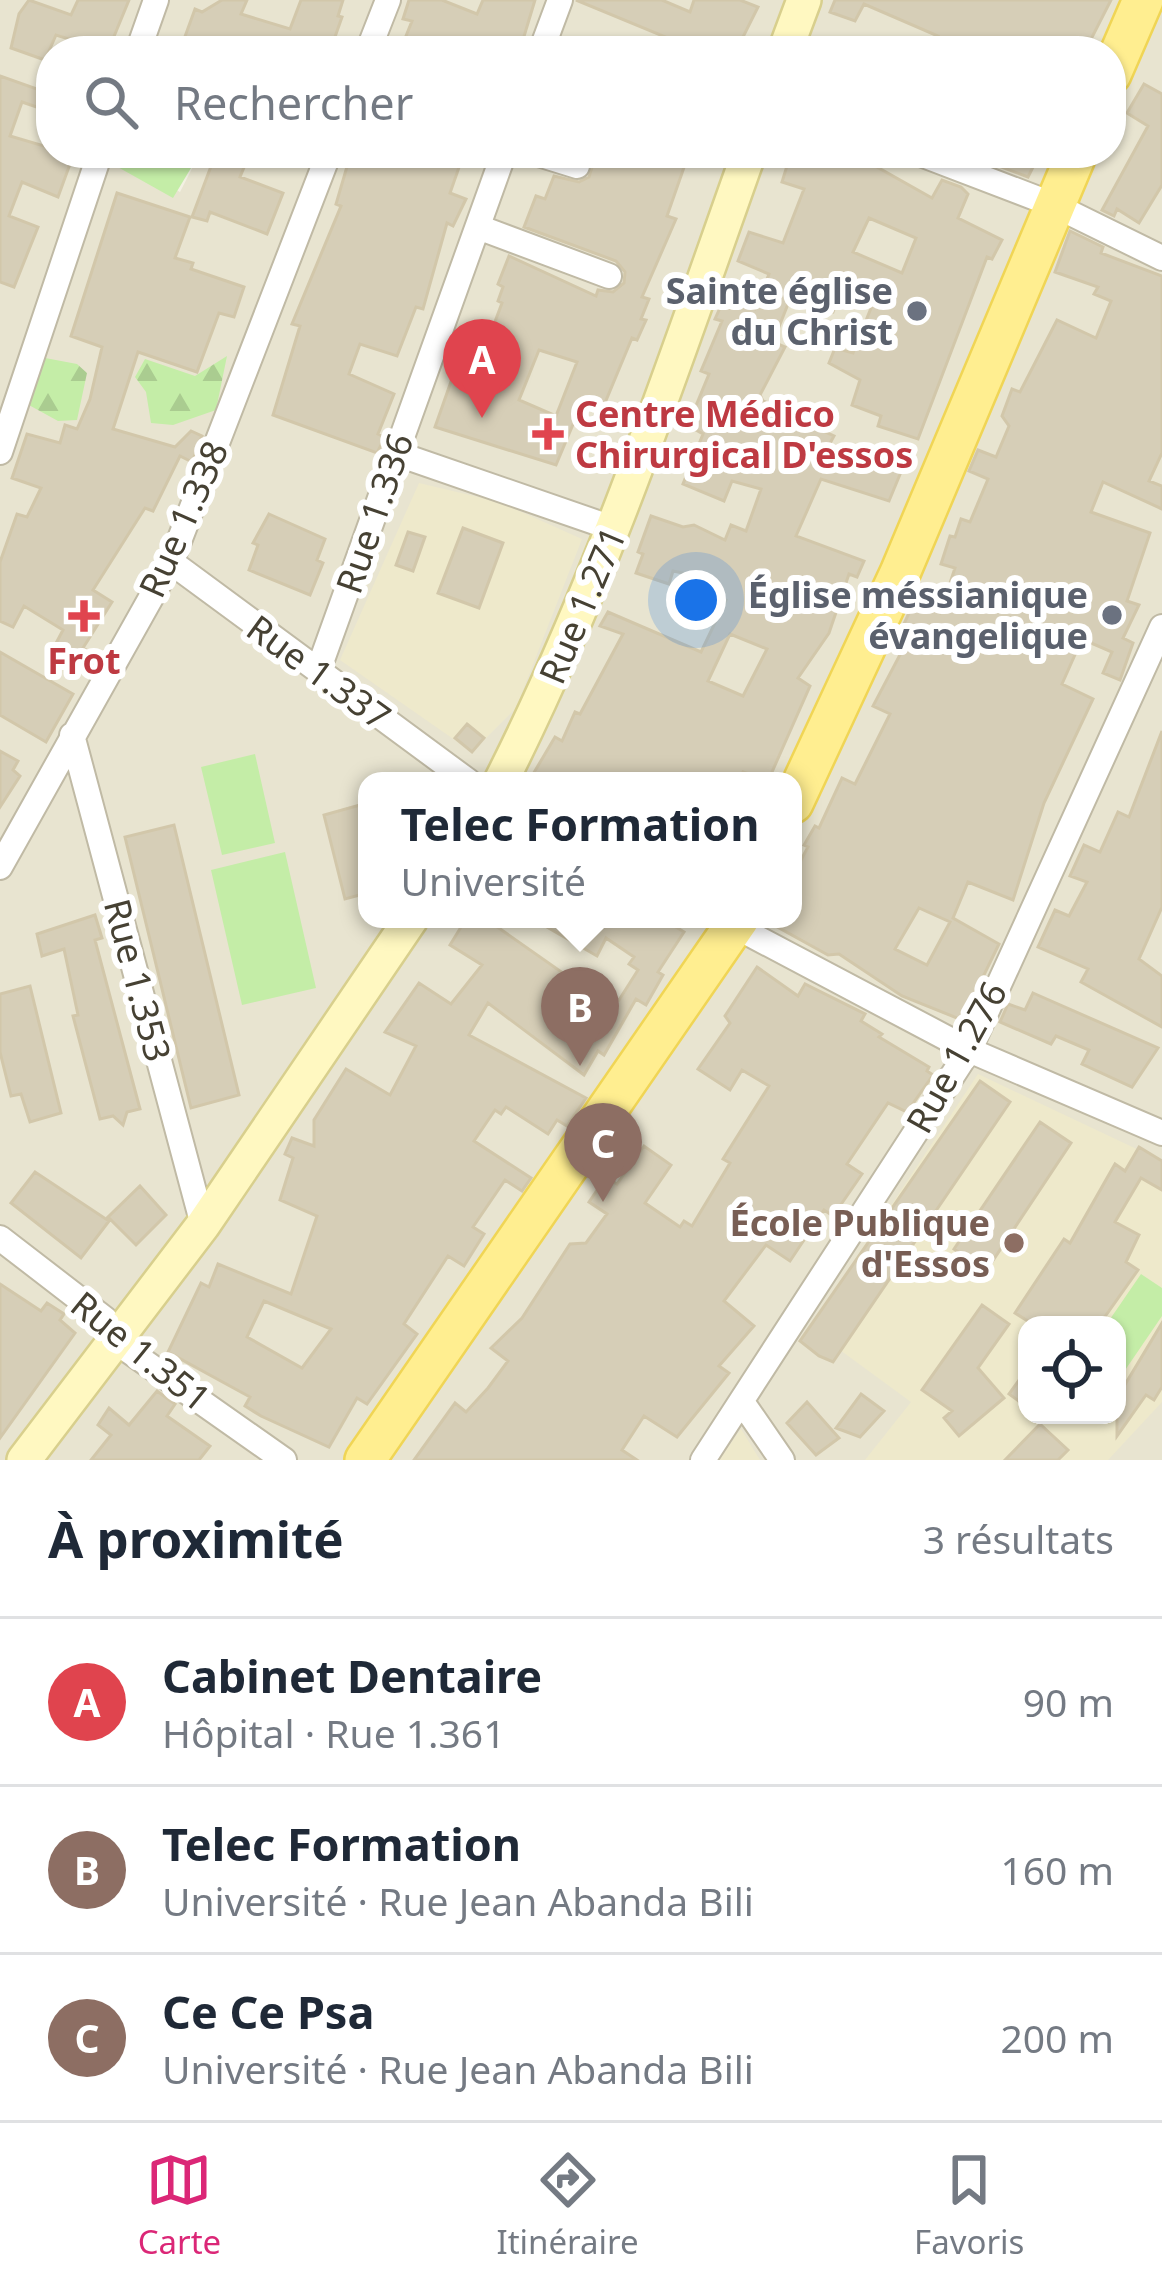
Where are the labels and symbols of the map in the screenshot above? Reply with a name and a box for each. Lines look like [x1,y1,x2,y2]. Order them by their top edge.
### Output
place label: Sainte église du Christ [666,266,893,356]
marker: Sainte église du Christ [904,298,930,324]
pin: A [443,319,521,418]
place label: Centre Médico Chirurgical D'essos [575,389,913,479]
marker: Centre Médico Chirurgical D'essos [532,418,564,450]
street label: Rue 1.336 [324,426,424,600]
street label: Rue 1.338 [127,433,239,605]
street label: Rue 1.271 [527,519,637,691]
your location [666,570,726,630]
place label: Église méssianique évangelique [748,570,1088,660]
marker: Frot [68,600,100,632]
marker: Église méssianique évangelique [1099,602,1125,628]
street label: Rue 1.337 [237,603,401,741]
place label: Frot [47,636,121,685]
street label: Rue 1.353 [93,893,183,1067]
pin: B [541,967,619,1066]
street label: Rue 1.276 [894,972,1018,1142]
pin: C [564,1103,642,1202]
place label: École Publique d'Essos [730,1198,990,1288]
marker: École Publique d'Essos [1001,1230,1027,1256]
street label: Rue 1.351 [61,1280,221,1422]

